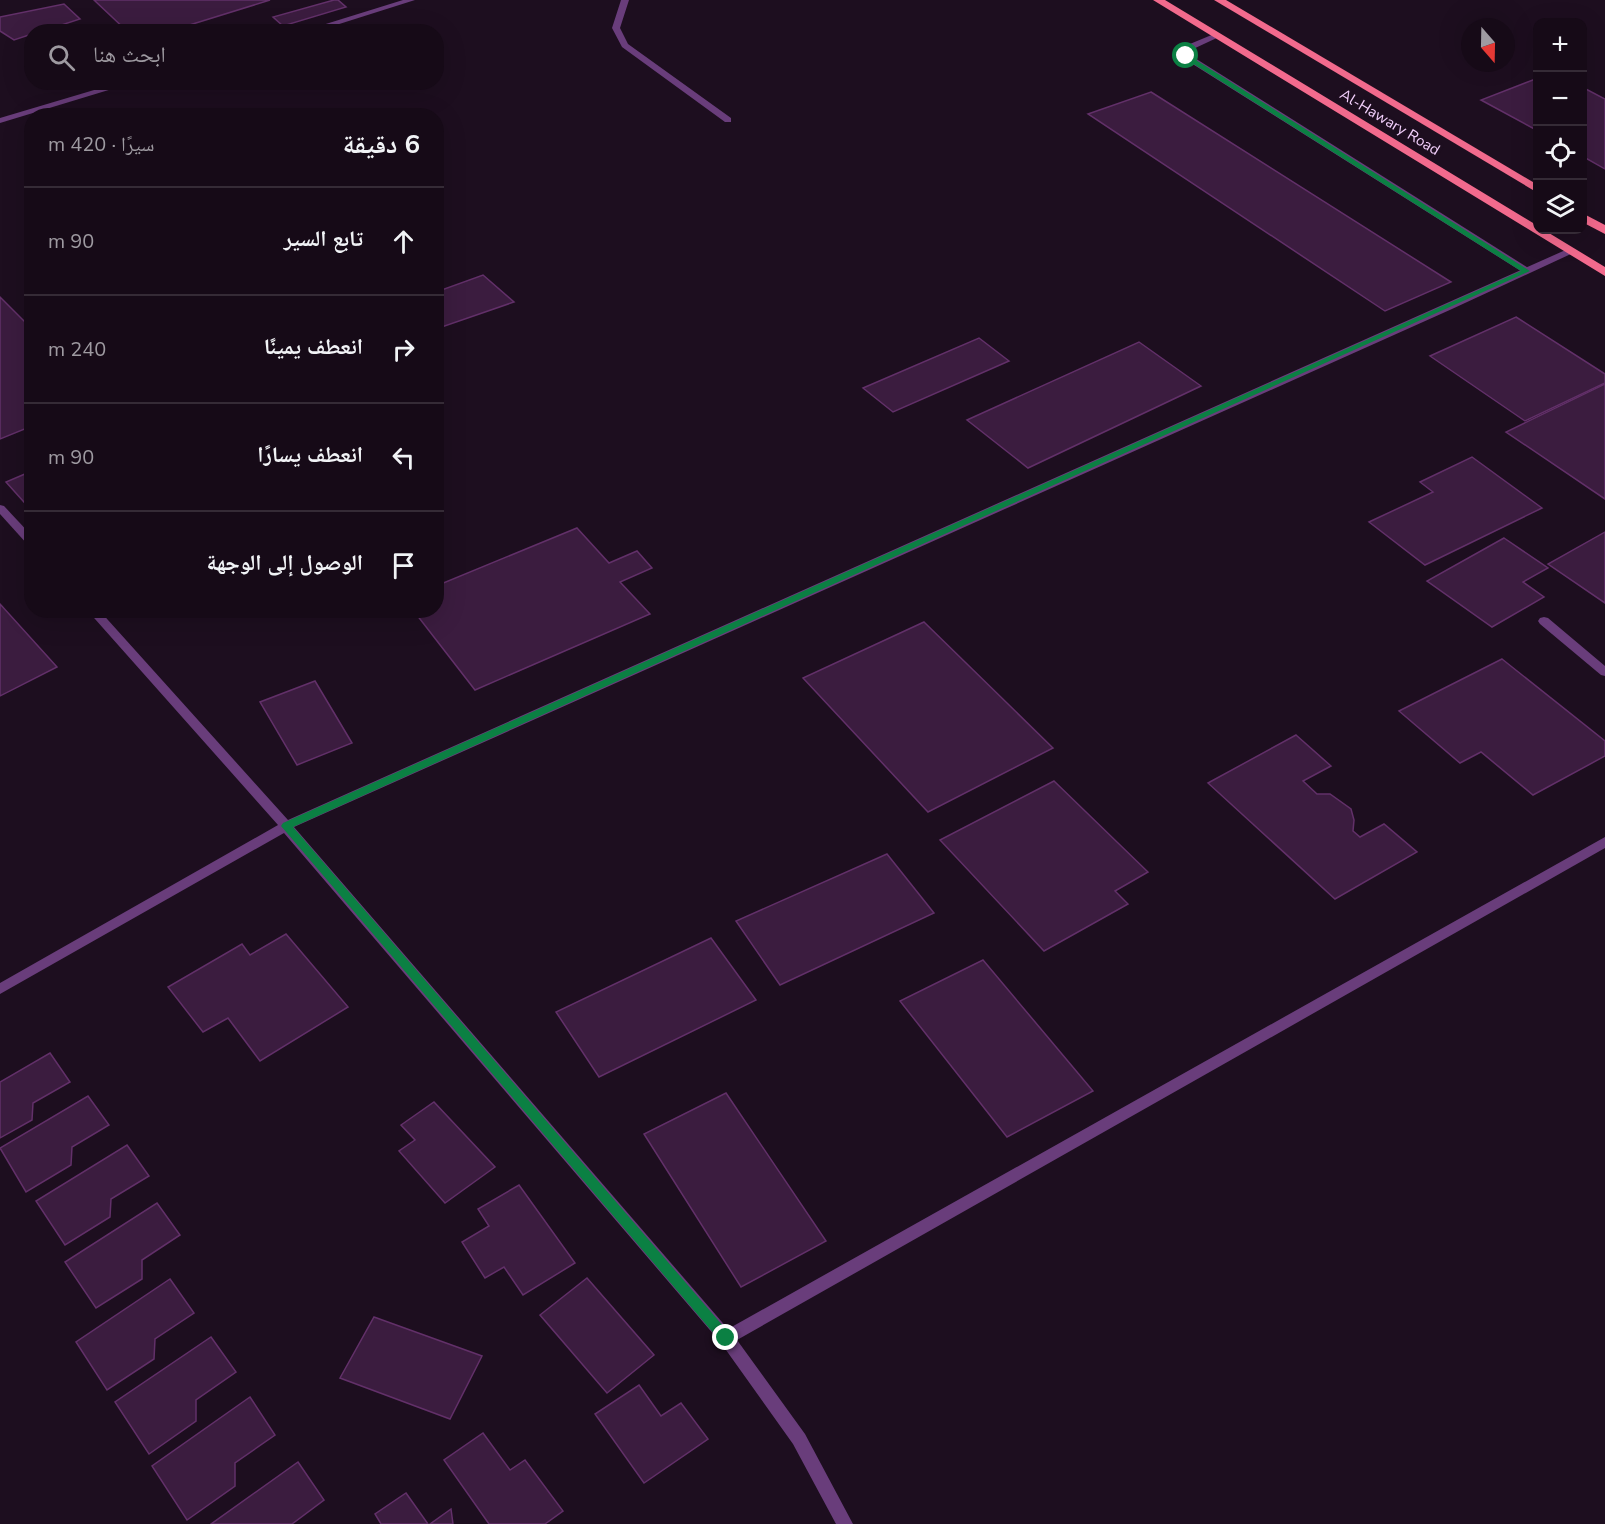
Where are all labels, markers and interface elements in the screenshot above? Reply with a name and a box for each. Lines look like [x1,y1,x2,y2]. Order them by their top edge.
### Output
north arrow [1461,18,1515,72]
map controls [1533,18,1587,234]
button: + [1533,18,1587,72]
search box [24,24,444,90]
text: ابحث هنا [93,40,166,70]
icon: search [45,41,78,74]
route start [1172,42,1198,68]
button: − [1533,72,1587,126]
street label: Al-Hawary Road [1336,84,1444,160]
button: locate [1533,126,1587,180]
text: 6 دقيقة [343,127,420,162]
text: سيرًا · 420 m [48,131,154,158]
button: layers [1533,180,1587,234]
text: تابع السير [284,224,363,254]
icon: ahead [387,225,420,258]
text: 90 m [48,228,94,255]
text: انعطف يمينًا [264,332,363,362]
icon: right [387,333,420,366]
text: 240 m [48,336,106,363]
text: انعطف يسارًا [257,440,363,470]
icon: left [387,441,420,474]
text: 90 m [48,444,94,471]
text: الوصول إلى الوجهة [206,548,363,578]
icon: arrive [387,549,420,582]
route end [712,1324,738,1350]

